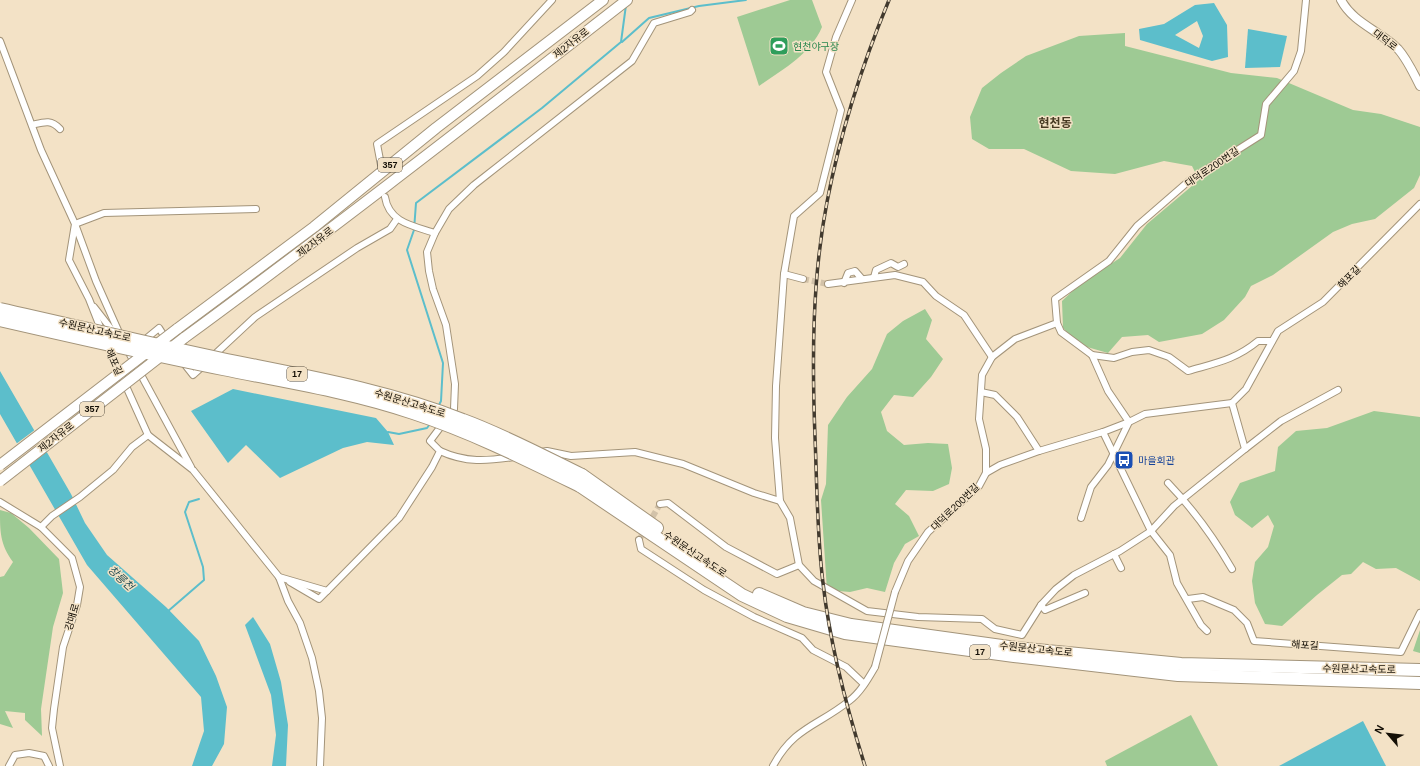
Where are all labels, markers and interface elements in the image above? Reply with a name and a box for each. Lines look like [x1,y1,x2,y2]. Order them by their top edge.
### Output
street label: 제2자유로 [551,26,591,60]
street label: 대덕로 [1371,27,1399,53]
sports icon: 현천야구장 [768,35,790,57]
place label: 현천야구장 [793,41,839,52]
district label: 현천동 [1038,116,1072,130]
street label: 대덕로200번길 [1183,145,1241,189]
road number: 357 [378,158,402,172]
street label: 제2자유로 [295,225,335,259]
street label: 해포길 [1335,263,1363,291]
street label: 수원문산고속도로 [58,316,132,344]
street label: 해포길 [103,347,125,377]
road number: 17 [287,367,307,381]
street label: 수원문산고속도로 [373,387,447,419]
road number: 357 [80,402,104,416]
street label: 제2자유로 [36,420,76,454]
bus stop icon: 마을회관 [1113,449,1135,471]
place label: 마을회관 [1138,455,1176,466]
street label: 대덕로200번길 [929,481,981,533]
street label: 수원문산고속도로 [661,529,729,579]
water label: 창릉천 [106,563,138,594]
street label: 강매로 [63,602,81,632]
street label: 해포길 [1291,639,1319,651]
street label: 수원문산고속도로 [999,640,1073,658]
road number: 17 [970,645,990,659]
street label: 수원문산고속도로 [1322,663,1396,675]
north arrow [1368,714,1408,754]
text: N [1372,723,1386,736]

